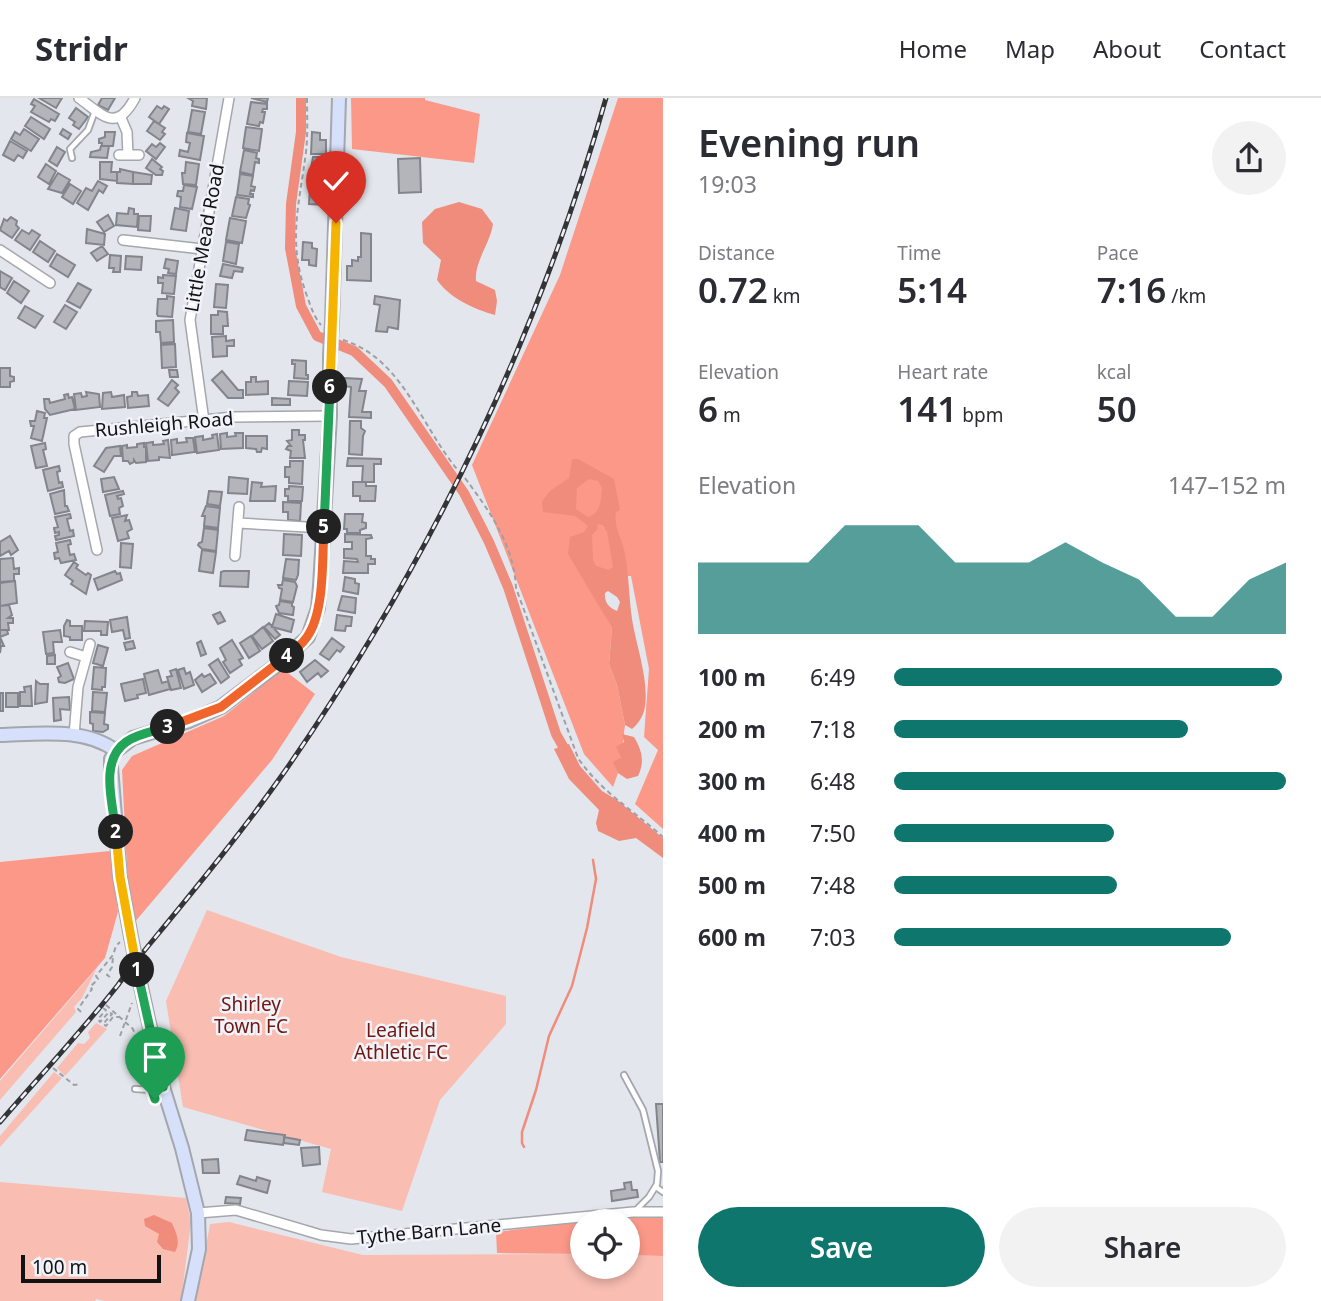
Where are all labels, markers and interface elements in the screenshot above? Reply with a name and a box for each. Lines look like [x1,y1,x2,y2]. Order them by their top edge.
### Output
text: Stridr [35,26,128,71]
text: Home [899,32,967,65]
text: Map [1005,32,1055,65]
text: About [1093,32,1161,65]
text: Contact [1199,32,1286,65]
text: Evening run [698,116,920,168]
button: share [1212,121,1286,195]
pin [306,151,366,223]
street label: Little Mead Road [178,162,230,314]
icon: check [317,162,355,200]
text: 19:03 [698,168,757,200]
text: Distance [698,240,775,266]
text: Time [897,240,941,266]
text: Pace [1097,240,1139,266]
text: 0.72 [698,266,768,313]
text: 5:14 [897,266,967,313]
text: 7:16 [1097,266,1166,313]
text: km [768,283,801,309]
text: /km [1166,283,1206,309]
text: Elevation [698,359,779,385]
text: Heart rate [897,359,988,385]
text: kcal [1097,359,1131,385]
pin: 6 [312,370,348,404]
text: 6 [324,373,335,399]
text: 6 [698,385,718,432]
text: 141 [897,385,957,432]
text: 50 [1097,385,1137,432]
text: m [718,402,741,428]
text: bpm [957,402,1003,428]
street label: Rushleigh Road [94,405,234,443]
text: Elevation [698,469,796,501]
text: 147–152 m [1168,469,1286,501]
pin: 5 [306,510,342,544]
text: 5 [318,513,329,539]
pin: 4 [270,638,304,674]
text: 4 [281,642,292,668]
text: 100 m [698,661,766,693]
text: 6:49 [810,661,856,693]
pin: 3 [150,710,186,744]
text: 3 [162,713,173,739]
text: 200 m [698,713,766,745]
text: 7:18 [810,713,856,745]
text: 300 m [698,765,766,797]
text: 6:48 [810,765,856,797]
pin: 2 [99,814,134,850]
text: 400 m [698,817,766,849]
text: 7:50 [810,817,856,849]
text: 2 [110,818,121,844]
text: 500 m [698,869,766,901]
text: 7:48 [810,869,856,901]
text: 600 m [698,921,766,953]
text: 7:03 [810,921,856,953]
pin: 1 [120,952,154,988]
text: 1 [131,956,142,982]
park label: Shirley Town FC [214,991,288,1039]
park label: Leafield Athletic FC [354,1017,448,1065]
pin [125,1027,185,1099]
icon: arrive [136,1038,174,1076]
button: Save [698,1207,985,1287]
button: Share [999,1207,1286,1287]
map controls [570,1209,640,1279]
button: locate [570,1209,640,1279]
street label: Tythe Barn Lane [356,1212,502,1250]
scale bar [21,1252,161,1284]
text: 100 m [32,1254,87,1280]

